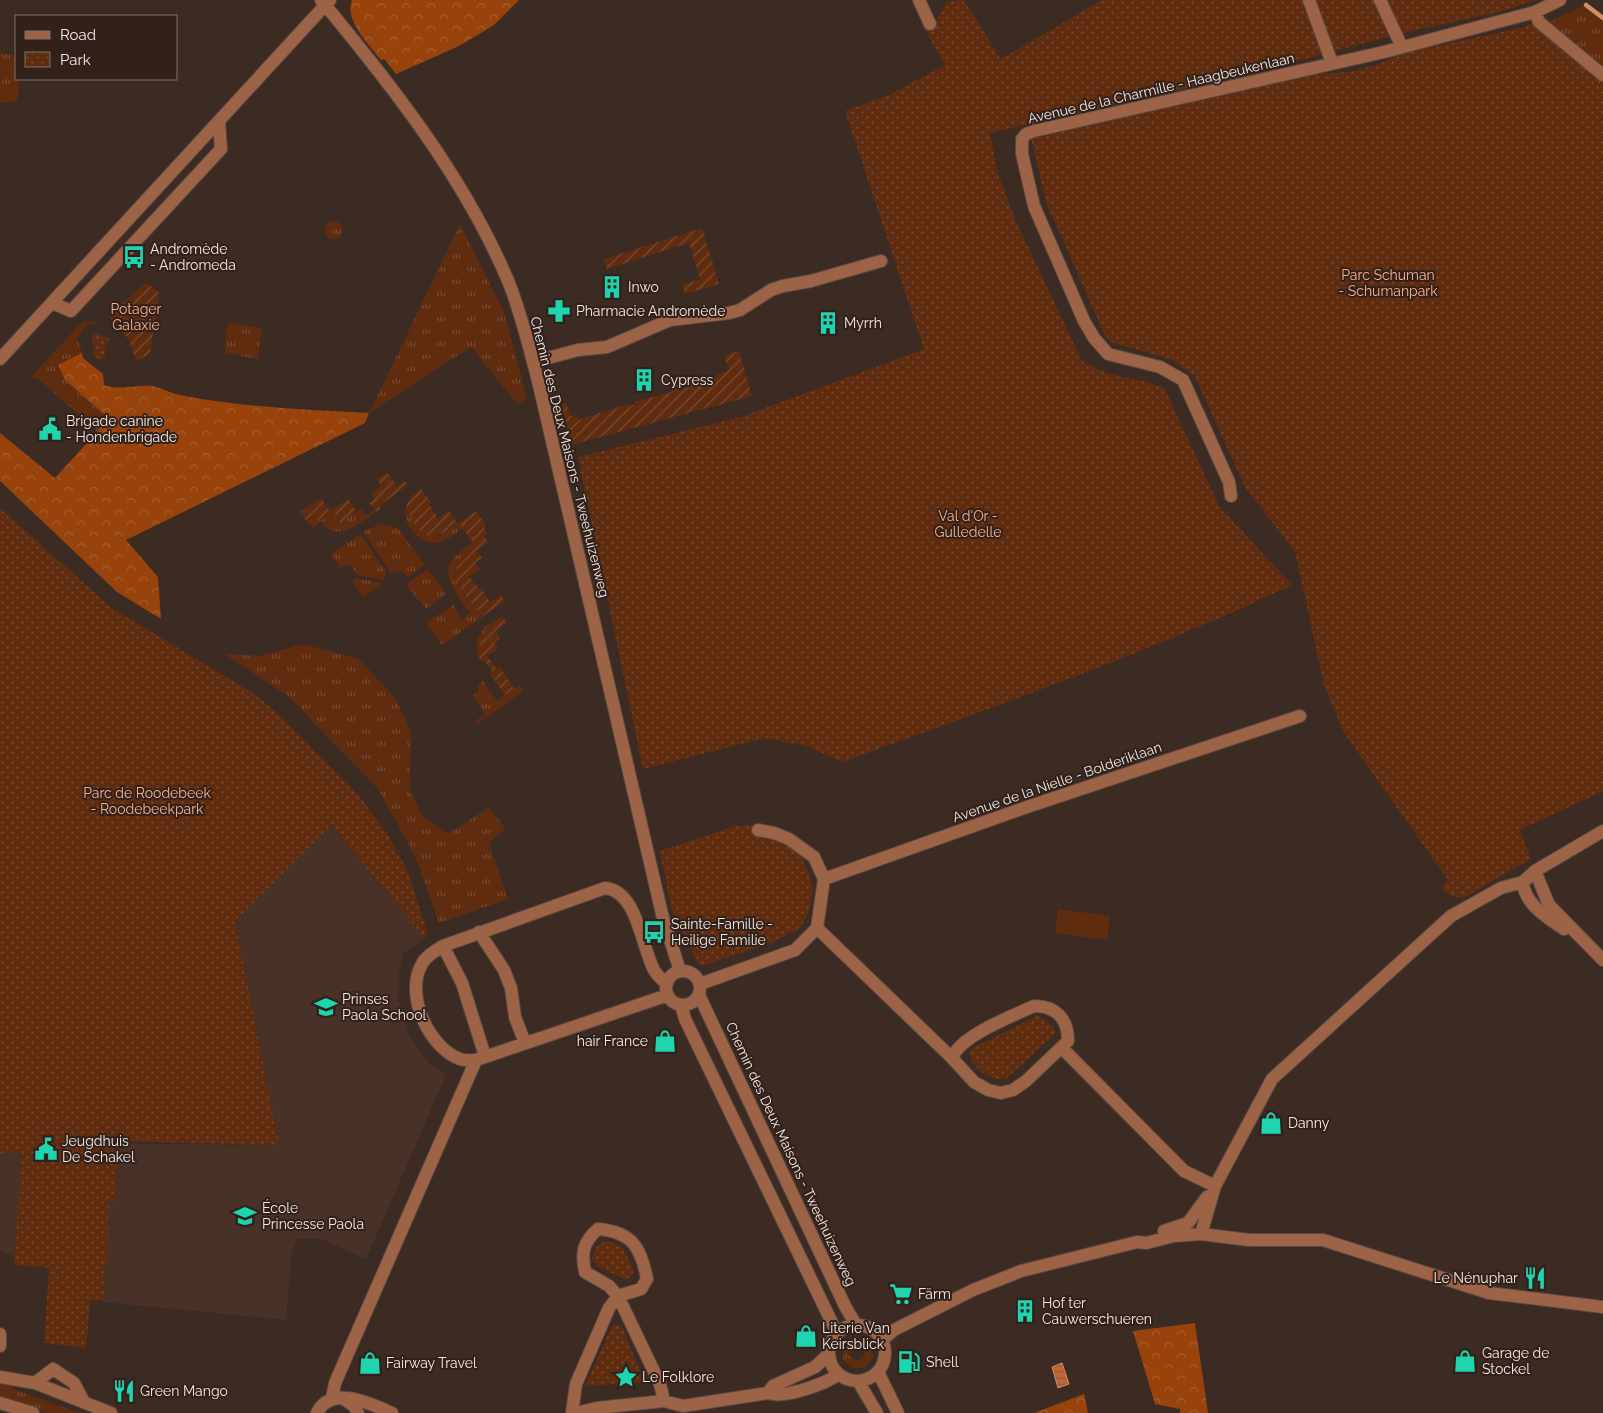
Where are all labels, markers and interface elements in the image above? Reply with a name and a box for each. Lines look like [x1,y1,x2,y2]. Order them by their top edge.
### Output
legend [15,15,178,80]
text: Road [60,26,96,44]
street label: Avenue de la Charmille - Haagbeukenlaan [1026,49,1296,127]
text: Park [60,51,91,69]
place label: Andromède - Andromeda [150,241,236,273]
bus stop icon: Andromède - Andromeda [121,244,147,270]
park label: Parc Schuman - Schumanpark [1338,267,1438,299]
building icon: Inwo [599,274,625,300]
place label: Inwo [628,279,659,295]
pharmacy icon: Pharmacie Andromède [546,298,572,324]
park label: Potager Galaxie [111,301,162,333]
place label: Pharmacie Andromède [576,303,725,319]
building icon: Myrrh [815,310,841,336]
street label: Chemin des Deux Maisons - Tweehuizenweg [527,315,613,599]
place label: Myrrh [844,315,882,331]
building icon: Cypress [631,367,657,393]
place label: Cypress [661,372,713,388]
place label: Brigade canine - Hondenbrigade [66,413,177,445]
public building icon: Brigade canine - Hondenbrigade [37,416,63,442]
park label: Val d'Or - Gulledelle [935,508,1001,540]
street label: Avenue de la Nielle - Bolderiklaan [950,739,1164,825]
park label: Parc de Roodebeek - Roodebeekpark [83,785,211,817]
place label: Sainte-Famille - Heilige Familie [671,916,773,948]
bus stop icon: Sainte-Famille - Heilige Familie [641,919,667,945]
place label: Prinses Paola School [342,991,427,1023]
school or university icon: Prinses Paola School [313,994,339,1020]
street label: Chemin des Deux Maisons - Tweehuizenweg [723,1020,859,1288]
shop icon: hair France [652,1028,678,1054]
place label: hair France [577,1033,648,1049]
shop icon: Danny [1258,1110,1284,1136]
place label: Danny [1288,1115,1330,1131]
place label: Jeugdhuis De Schakel [62,1133,135,1165]
public building icon: Jeugdhuis De Schakel [33,1136,59,1162]
place label: École Princesse Paola [262,1199,364,1232]
school or university icon: École Princesse Paola [232,1203,258,1229]
restaurant icon: Le Nénuphar [1522,1265,1548,1291]
place label: Le Nénuphar [1433,1270,1518,1286]
supermarket icon: Färm [888,1281,914,1307]
place label: Färm [918,1286,951,1302]
place label: Hof ter Cauwerschueren [1042,1295,1152,1327]
building icon: Hof ter Cauwerschueren [1012,1298,1038,1324]
place label: Literie Van Keirsblick [822,1320,890,1352]
shop icon: Literie Van Keirsblick [793,1323,819,1349]
place label: Garage de Stockel [1482,1345,1550,1377]
shop icon: Garage de Stockel [1452,1348,1478,1374]
fuel station icon: Shell [896,1349,922,1375]
shop icon: Fairway Travel [357,1350,383,1376]
place label: Shell [926,1354,959,1370]
place label: Fairway Travel [386,1355,477,1371]
place icon: Le Folklore [613,1364,639,1390]
place label: Le Folklore [642,1369,714,1385]
restaurant icon: Green Mango [111,1378,137,1404]
place label: Green Mango [140,1383,228,1399]

